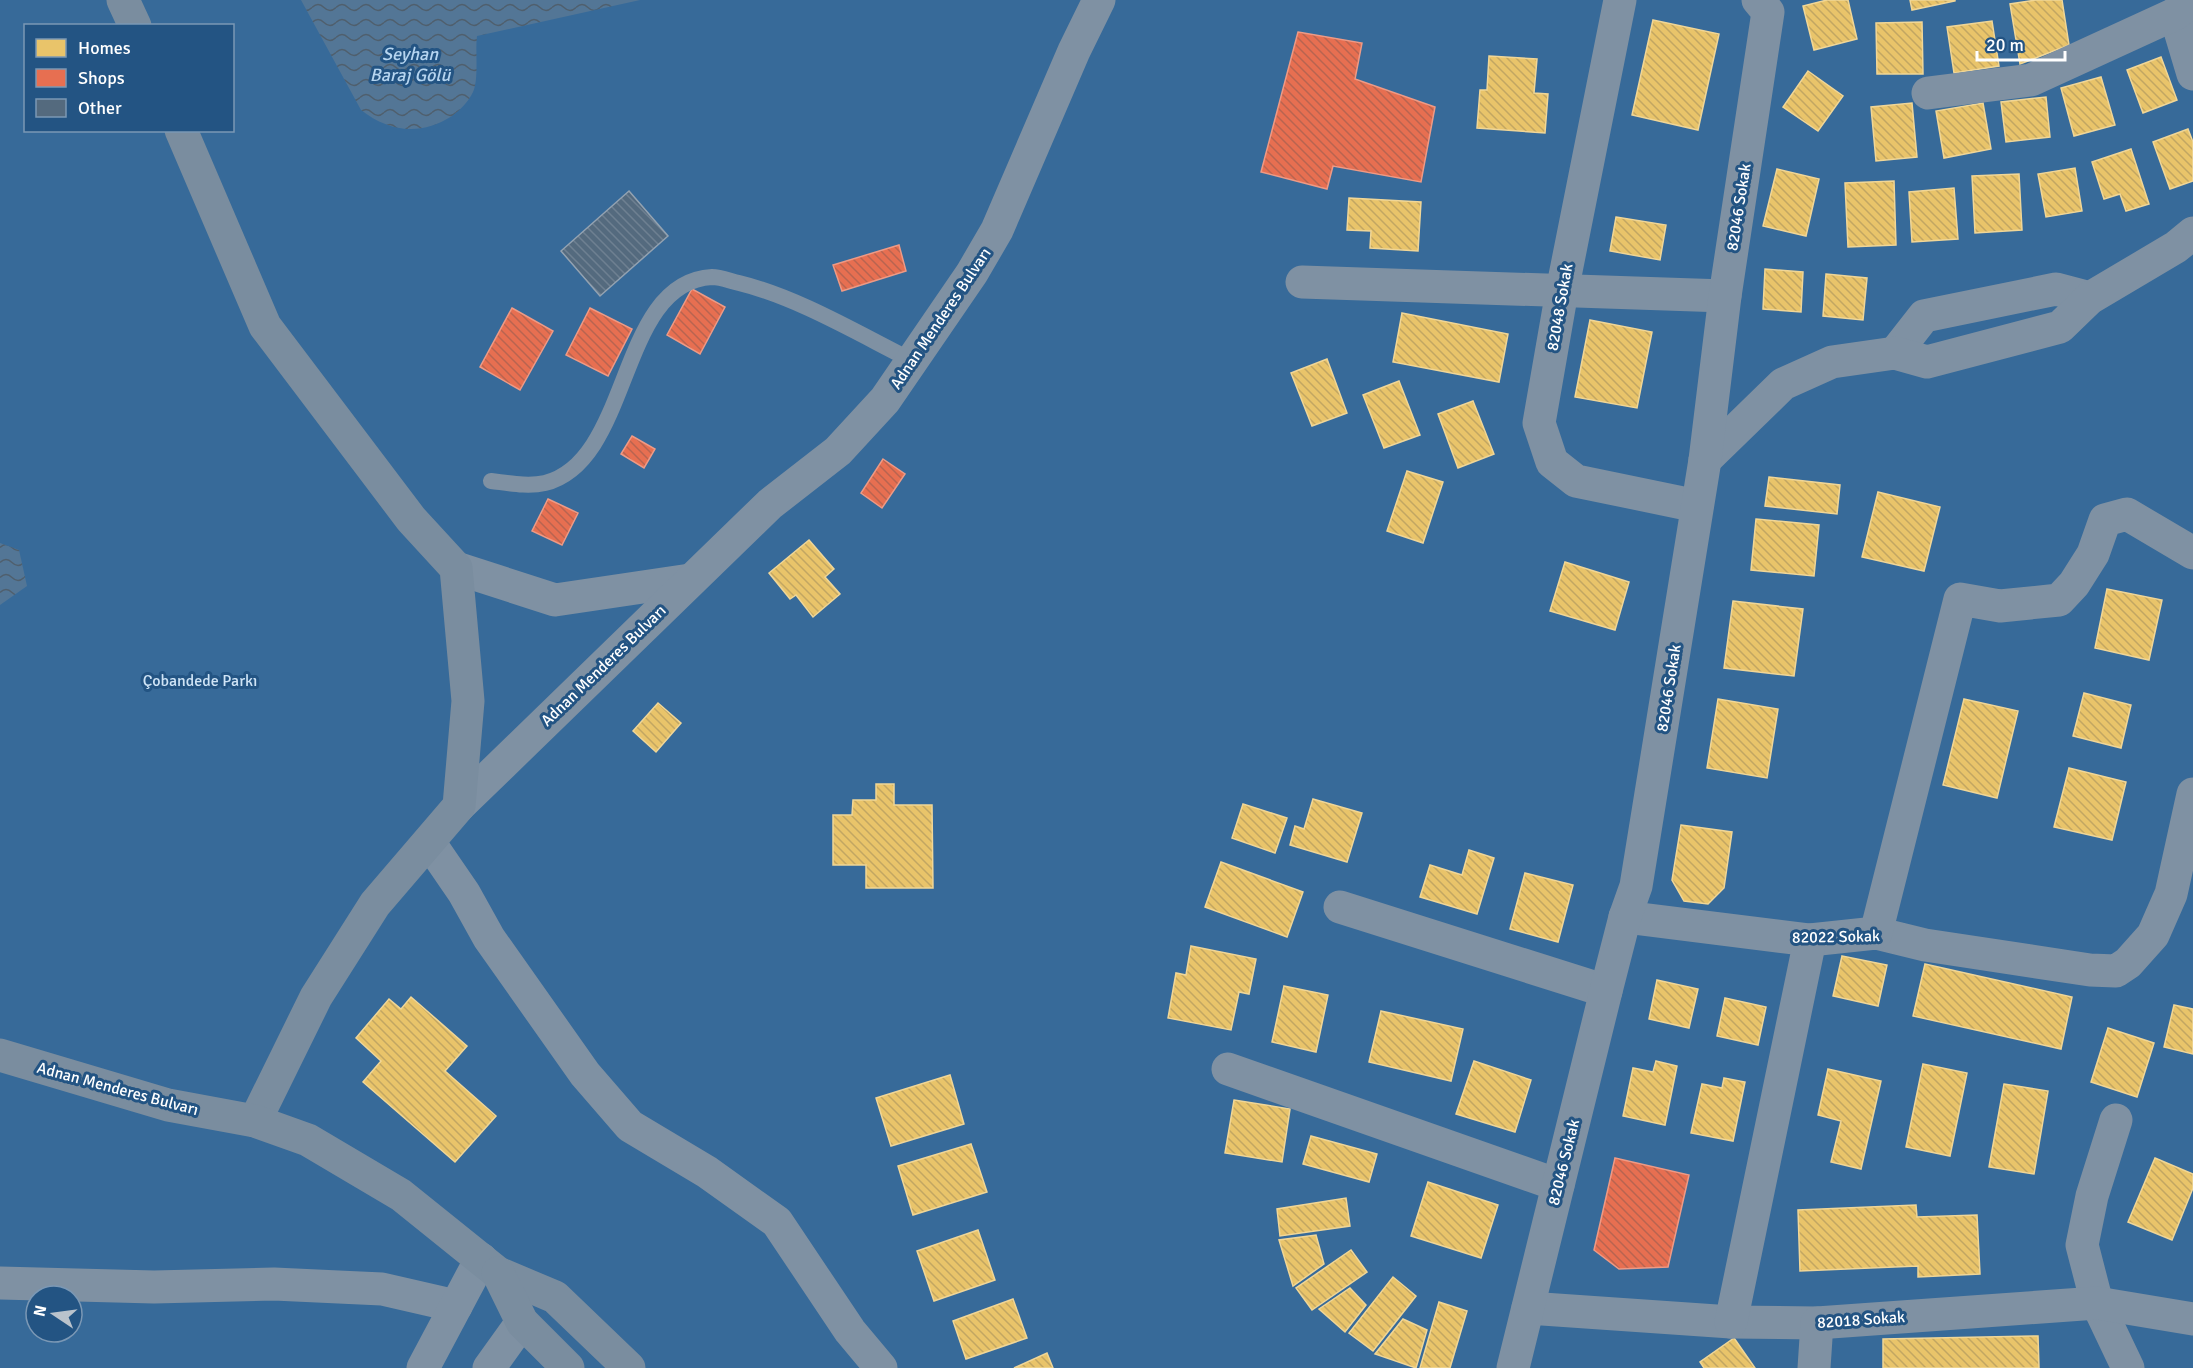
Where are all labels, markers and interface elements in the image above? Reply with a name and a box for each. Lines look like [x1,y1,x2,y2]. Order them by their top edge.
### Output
legend [24,24,234,132]
scale bar [1977,24,2066,62]
text: 20 m [1986,34,2024,56]
text: Homes [78,37,131,59]
water label: Seyhan Baraj Gölü [370,43,451,86]
text: Shops [78,67,125,89]
text: Other [78,97,122,119]
street label: 82046 Sokak [1722,162,1756,252]
street label: Adnan Menderes Bulvarı [886,244,996,393]
street label: 82048 Sokak [1542,262,1577,352]
street label: Adnan Menderes Bulvarı [537,601,670,731]
street label: 82046 Sokak [1652,643,1686,733]
park label: Çobandede Parkı [143,671,257,691]
street label: 82022 Sokak [1792,926,1880,948]
street label: Adnan Menderes Bulvarı [35,1058,201,1120]
street label: 82046 Sokak [1544,1117,1584,1207]
north arrow [24,1284,84,1344]
text: N [29,1303,51,1319]
street label: 82018 Sokak [1816,1307,1906,1333]

